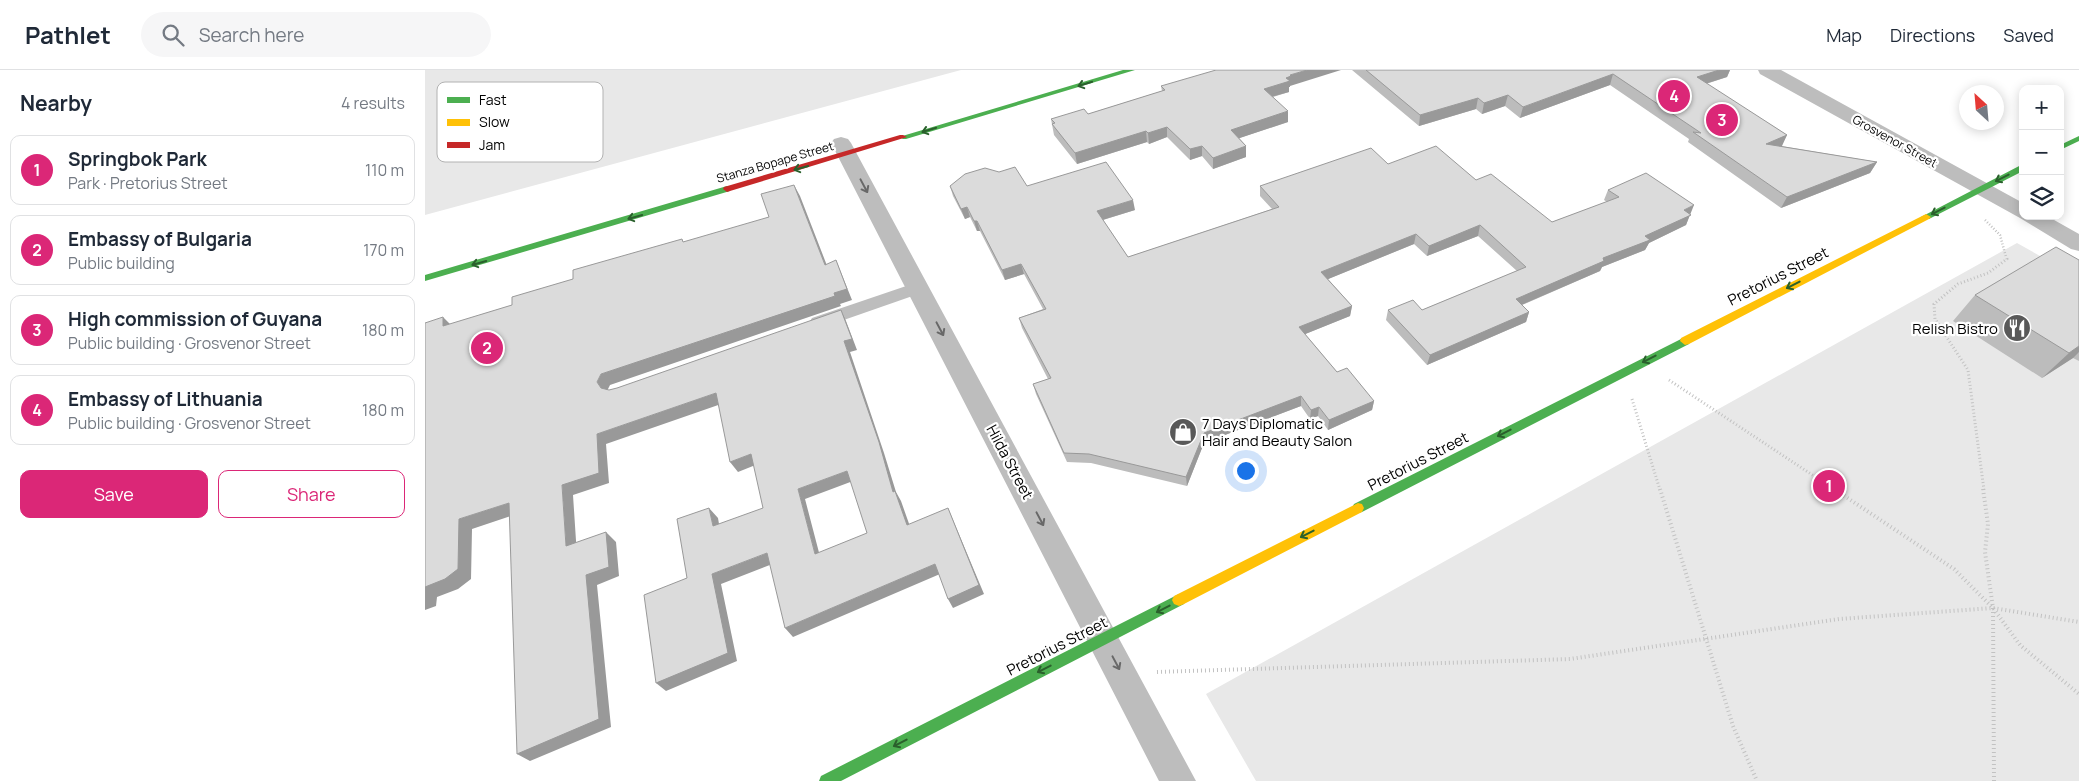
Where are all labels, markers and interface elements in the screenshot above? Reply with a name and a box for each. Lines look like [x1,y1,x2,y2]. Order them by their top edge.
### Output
search box [141,12,491,57]
text: Pathlet [25,18,111,51]
icon: search [159,21,187,49]
text: Search here [199,22,304,48]
text: Map [1826,23,1862,47]
text: Directions [1890,23,1975,47]
text: Saved [2003,23,2054,47]
pin: 4 [1658,77,1690,115]
one-way arrow [1077,79,1093,89]
legend [437,82,603,162]
north arrow [1959,85,2004,130]
map controls [2019,85,2064,220]
button: + [2019,85,2064,130]
text: Nearby [20,89,92,117]
text: Fast [479,90,507,109]
text: 4 results [341,92,405,114]
pin: 3 [1706,101,1738,139]
street label: Grosvenor Street [1849,111,1941,171]
text: Slow [479,112,510,131]
one-way arrow [921,126,937,136]
button: − [2019,130,2064,175]
text: Jam [479,135,505,154]
street label: Stanza Bopape Street [714,137,836,187]
text: Springbok Park [68,146,207,172]
text: 1 [33,159,41,181]
text: 110 m [365,159,404,181]
one-way arrow [793,164,809,174]
text: Park · Pretorius Street [68,172,228,194]
one-way arrow [1995,174,2010,183]
button: layers [2019,175,2064,220]
one-way arrow [859,178,869,193]
one-way arrow [1931,207,1946,216]
one-way arrow [627,213,643,223]
text: Embassy of Bulgaria [68,226,252,252]
text: 2 [32,239,42,261]
text: 170 m [363,239,404,261]
street label: Pretorius Street [1724,242,1832,310]
text: Public building [68,252,175,274]
one-way arrow [471,258,487,268]
one-way arrow [1786,280,1801,290]
text: High commission of Guyana [68,306,322,332]
restaurant icon: Relish Bistro [2002,313,2032,343]
place label: Relish Bistro [1912,318,1998,339]
text: 3 [32,319,42,341]
text: 180 m [362,319,404,341]
one-way arrow [935,322,945,337]
pin: 2 [471,329,503,367]
text: Public building · Grosvenor Street [68,332,311,354]
one-way arrow [1641,354,1656,364]
text: Embassy of Lithuania [68,386,263,412]
text: 4 [32,399,42,421]
text: 180 m [362,399,404,421]
text: Public building · Grosvenor Street [68,412,311,434]
place label: 7 Days Diplomatic Hair and Beauty Salon [1202,413,1352,451]
shop icon: 7 Days Diplomatic Hair and Beauty Salon [1168,417,1198,447]
street label: Hilda Street [982,421,1038,503]
street label: Pretorius Street [1364,427,1472,495]
one-way arrow [1497,429,1512,438]
your location [1233,458,1259,484]
pin: 1 [1813,467,1845,505]
button: Save [20,470,208,518]
button: Share [218,470,405,518]
one-way arrow [1035,512,1045,527]
one-way arrow [1300,530,1315,539]
one-way arrow [1155,604,1170,614]
street label: Pretorius Street [1003,612,1111,680]
one-way arrow [1112,655,1121,670]
one-way arrow [1037,665,1052,674]
one-way arrow [892,738,907,748]

